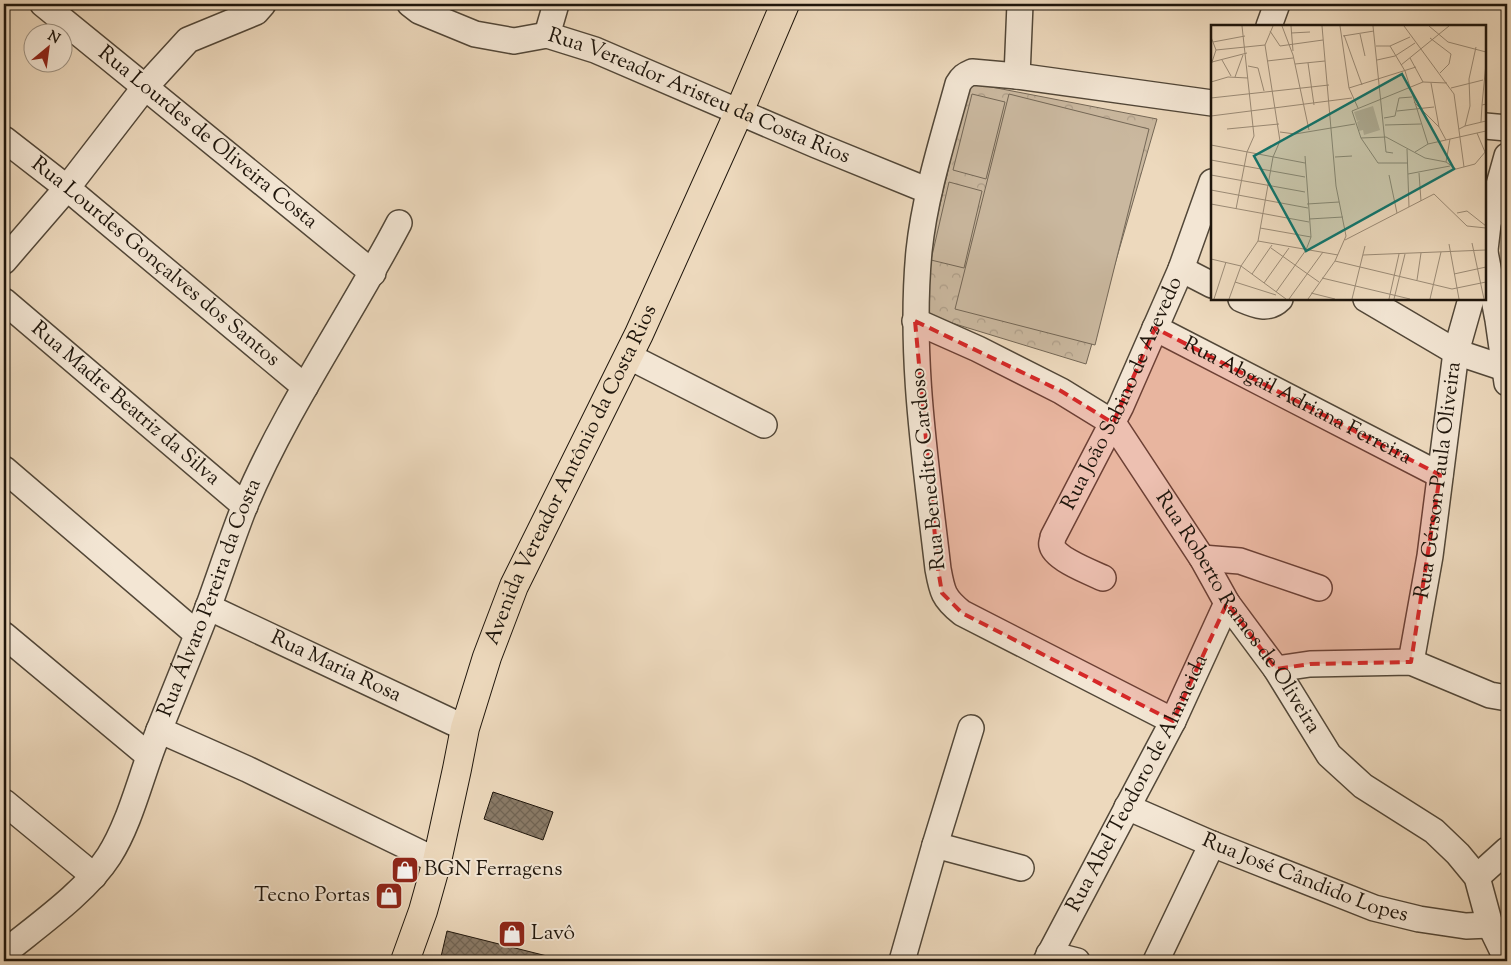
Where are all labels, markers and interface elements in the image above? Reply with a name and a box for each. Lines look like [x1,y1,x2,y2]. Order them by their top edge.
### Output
street label: Rua Vereador Aristeu da Costa Rios [544,21,854,172]
north arrow [22,22,72,72]
inset map [1211,25,1486,300]
text: N [44,27,63,50]
street label: Rua Lourdes de Oliveira Costa [91,39,324,237]
street label: Rua Lourdes Gonçalves dos Santos [24,150,286,374]
street label: Rua João Sabino de Azevedo [1054,272,1191,516]
street label: Avenida Vereador Antônio da Costa Rios [478,300,665,650]
street label: Rua Madre Beatriz da Silva [24,315,227,493]
street label: Rua Abgail Adriana Ferreira [1178,330,1417,473]
street label: Rua Gérson Paula Oliveira [1408,360,1470,601]
street label: Rua Benedito Cardoso [903,366,955,572]
street label: Rua Álvaro Pereira da Costa [151,474,270,722]
street label: Rua Roberto Ramos de Oliveira [1147,486,1328,740]
street label: Rua Maria Rosa [265,623,406,711]
street label: Rua Abel Teodoro de Almneida [1059,649,1217,918]
street label: Rua José Cândido Lopes [1197,826,1411,931]
shop icon: BGN Ferragens [390,855,420,885]
place label: BGN Ferragens [424,855,562,885]
place label: Tecno Portas [254,881,370,911]
shop icon: Tecno Portas [374,881,404,911]
shop icon: Lavô [497,919,527,949]
place label: Lavô [531,919,575,949]

